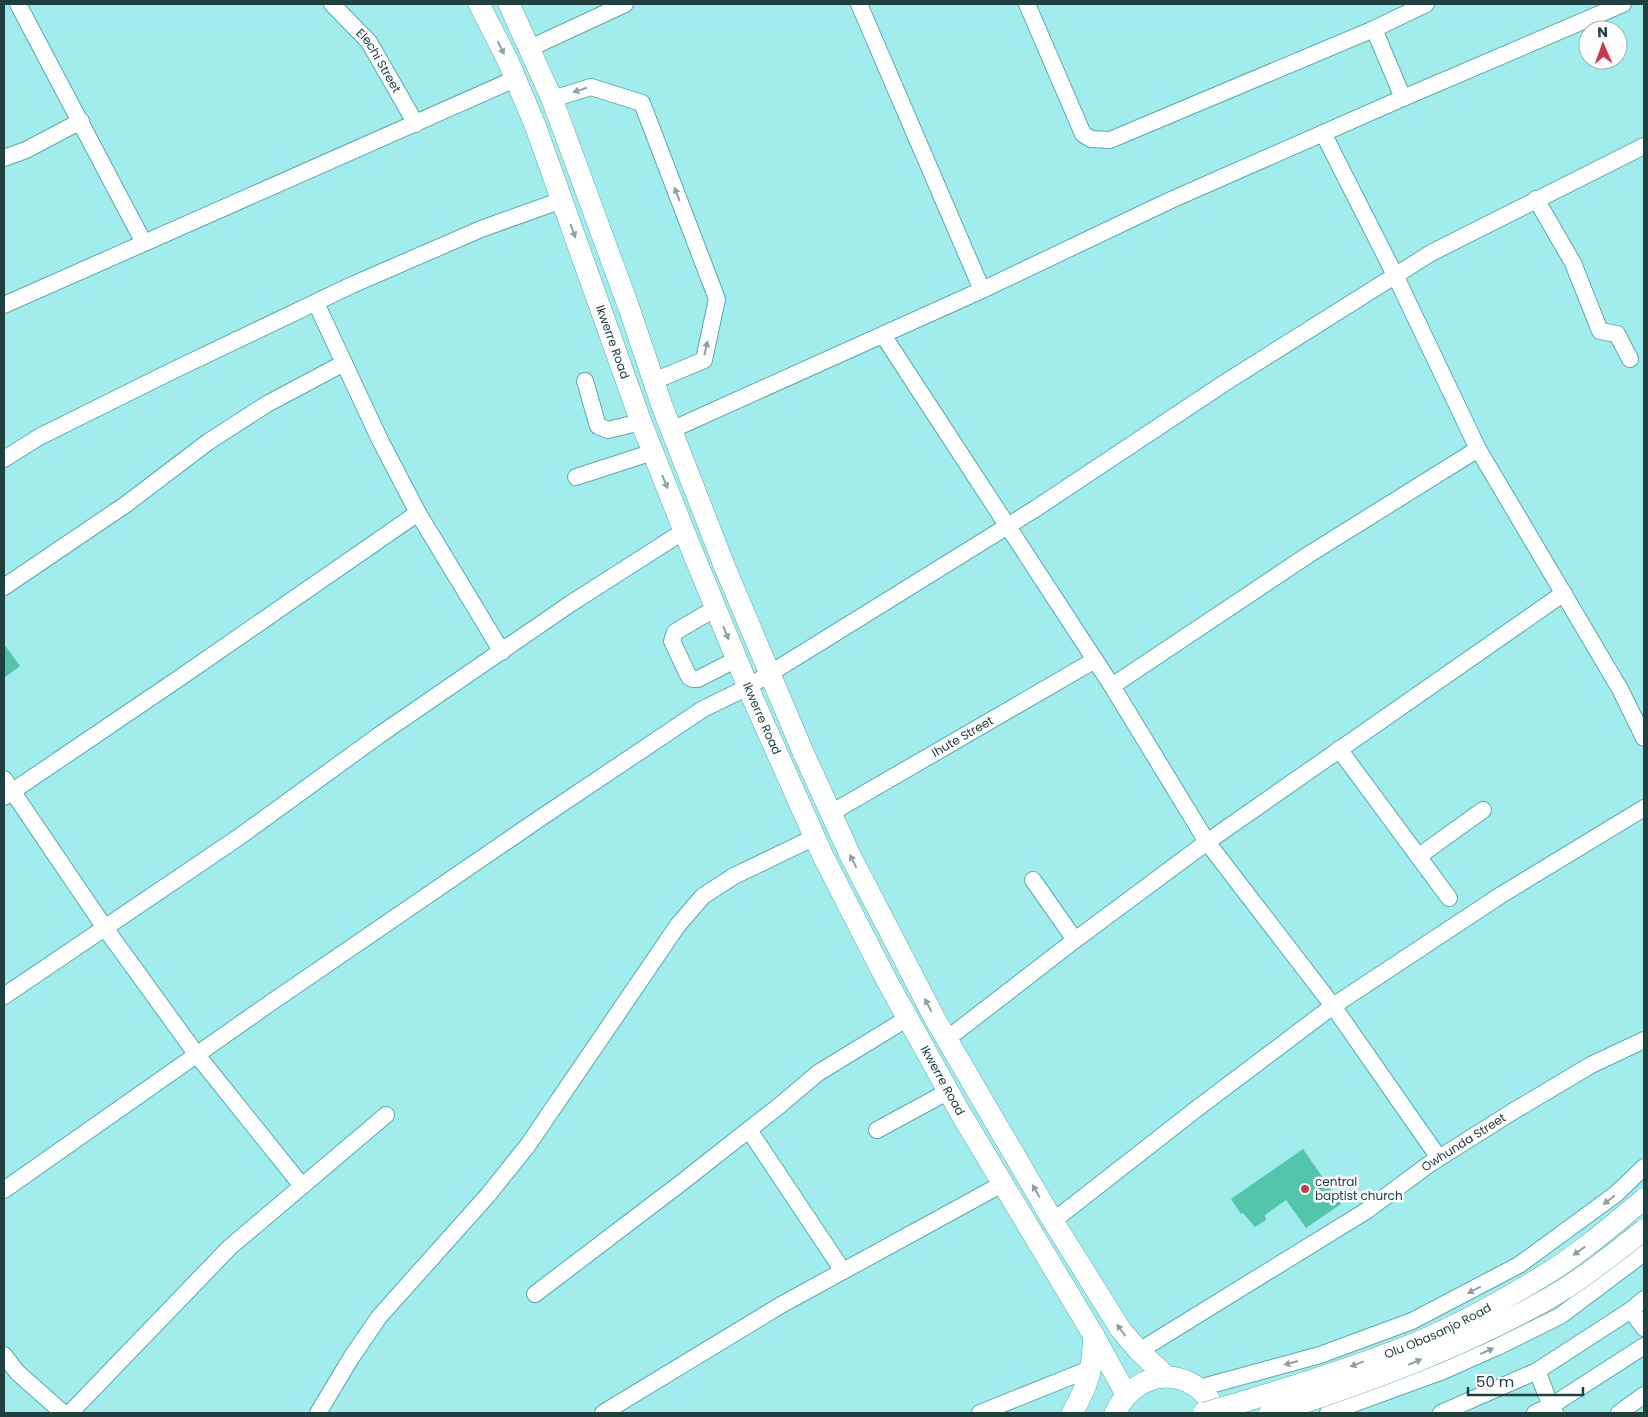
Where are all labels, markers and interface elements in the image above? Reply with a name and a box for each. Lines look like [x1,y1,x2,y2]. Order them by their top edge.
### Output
north arrow [1578,20,1628,70]
text: N [1597,22,1608,42]
street label: Elechi Street [352,25,405,96]
one-way arrow [497,40,505,55]
one-way arrow [573,87,588,94]
one-way arrow [673,186,681,201]
one-way arrow [570,224,577,239]
street label: Ikwerre Road [592,303,634,381]
one-way arrow [702,341,710,356]
one-way arrow [662,475,669,490]
one-way arrow [722,626,730,641]
street label: Ikwerre Road [739,680,786,757]
street label: Ihute Street [928,712,996,761]
one-way arrow [849,854,857,868]
one-way arrow [924,998,932,1013]
street label: Ikwerre Road [917,1043,969,1118]
street label: Owhunda Street [1417,1109,1509,1175]
place label: central baptist church [1315,1173,1403,1204]
marker: central baptist church [1299,1183,1311,1195]
one-way arrow [1031,1185,1040,1198]
one-way arrow [1602,1195,1616,1205]
one-way arrow [1572,1246,1585,1256]
one-way arrow [1466,1286,1481,1294]
street label: Olu Obasanjo Road [1382,1299,1494,1362]
one-way arrow [1117,1323,1127,1336]
one-way arrow [1480,1347,1495,1355]
one-way arrow [1408,1358,1422,1366]
one-way arrow [1283,1359,1298,1367]
one-way arrow [1349,1360,1364,1368]
scale bar [1468,1364,1583,1396]
text: 50 m [1476,1371,1514,1392]

